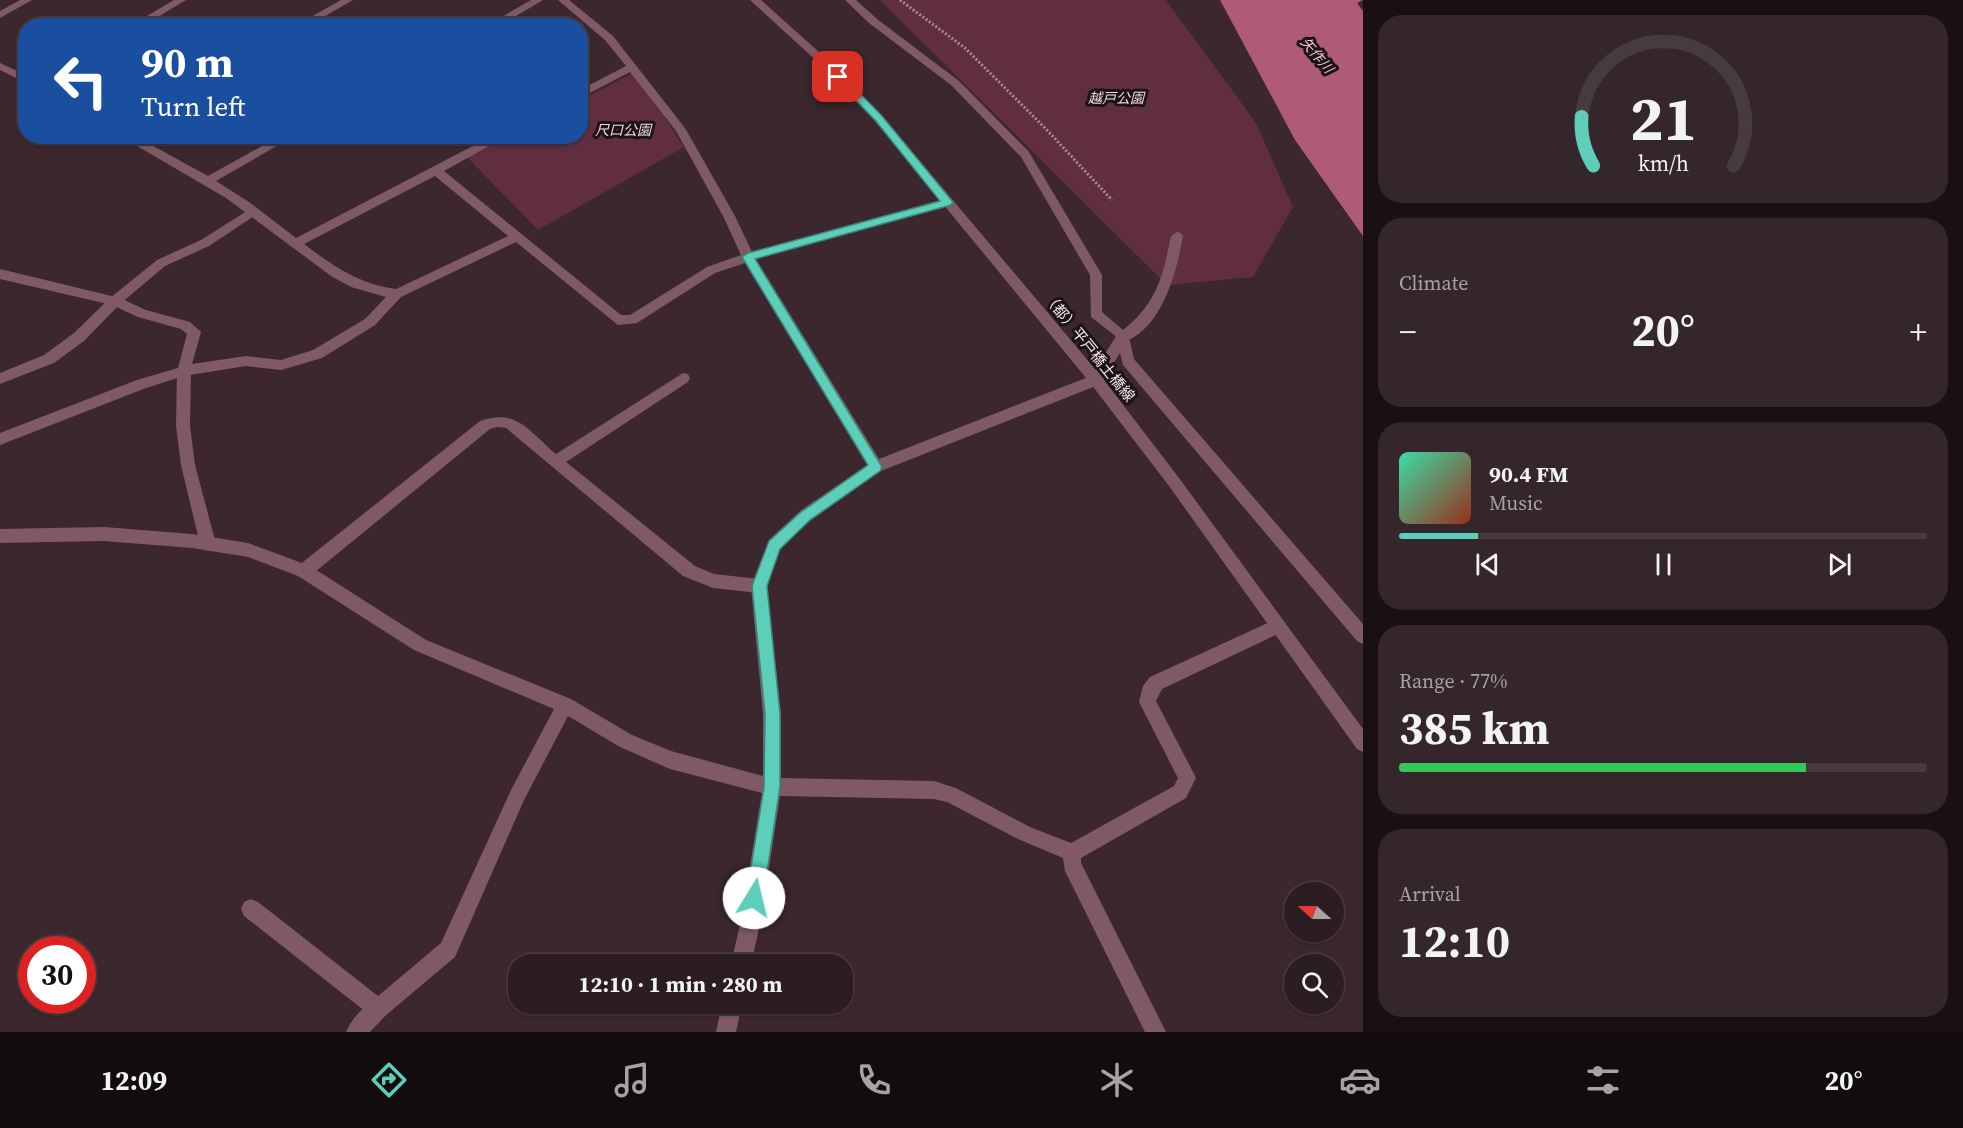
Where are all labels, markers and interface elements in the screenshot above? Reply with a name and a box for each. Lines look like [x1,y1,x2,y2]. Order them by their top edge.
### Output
water label: 矢作川 [1296,32,1339,79]
text: 90 m [141,33,234,91]
icon: left [42,42,120,120]
pin [812,51,863,102]
icon: arrive [821,60,854,93]
text: 21 [1629,75,1697,161]
text: Turn left [141,88,245,125]
park label: 越戸公園 [1088,88,1146,108]
park label: 尺口公園 [595,120,653,140]
text: km/h [1637,150,1689,179]
text: Climate [1399,269,1468,297]
street label: （都）平戸橋土橋線 [1039,288,1140,406]
text: 20° [1631,299,1695,361]
text: − [1399,309,1417,354]
text: + [1909,309,1927,354]
text: 90.4 FM [1489,459,1568,489]
text: Music [1489,489,1543,517]
icon: previous [1471,548,1504,581]
icon: pause [1647,548,1680,581]
icon: next [1823,548,1856,581]
text: Range · 77% [1399,667,1508,695]
text: 385 km [1399,697,1550,759]
position arrow [722,866,786,930]
text: Arrival [1399,880,1461,908]
north arrow [1284,882,1344,942]
map controls [1284,882,1344,1014]
text: 12:10 [1399,910,1510,972]
speed limit sign: 30 [18,936,96,1014]
button: search [1284,954,1344,1014]
text: 12:10 · 1 min · 280 m [579,969,782,999]
icon: directions [368,1059,410,1101]
icon: music [611,1059,653,1101]
icon: phone [853,1059,895,1101]
icon: climate [1096,1059,1138,1101]
icon: car [1339,1059,1381,1101]
icon: filters [1582,1059,1624,1101]
text: 12:09 [100,1062,167,1099]
text: 20° [1824,1062,1863,1099]

